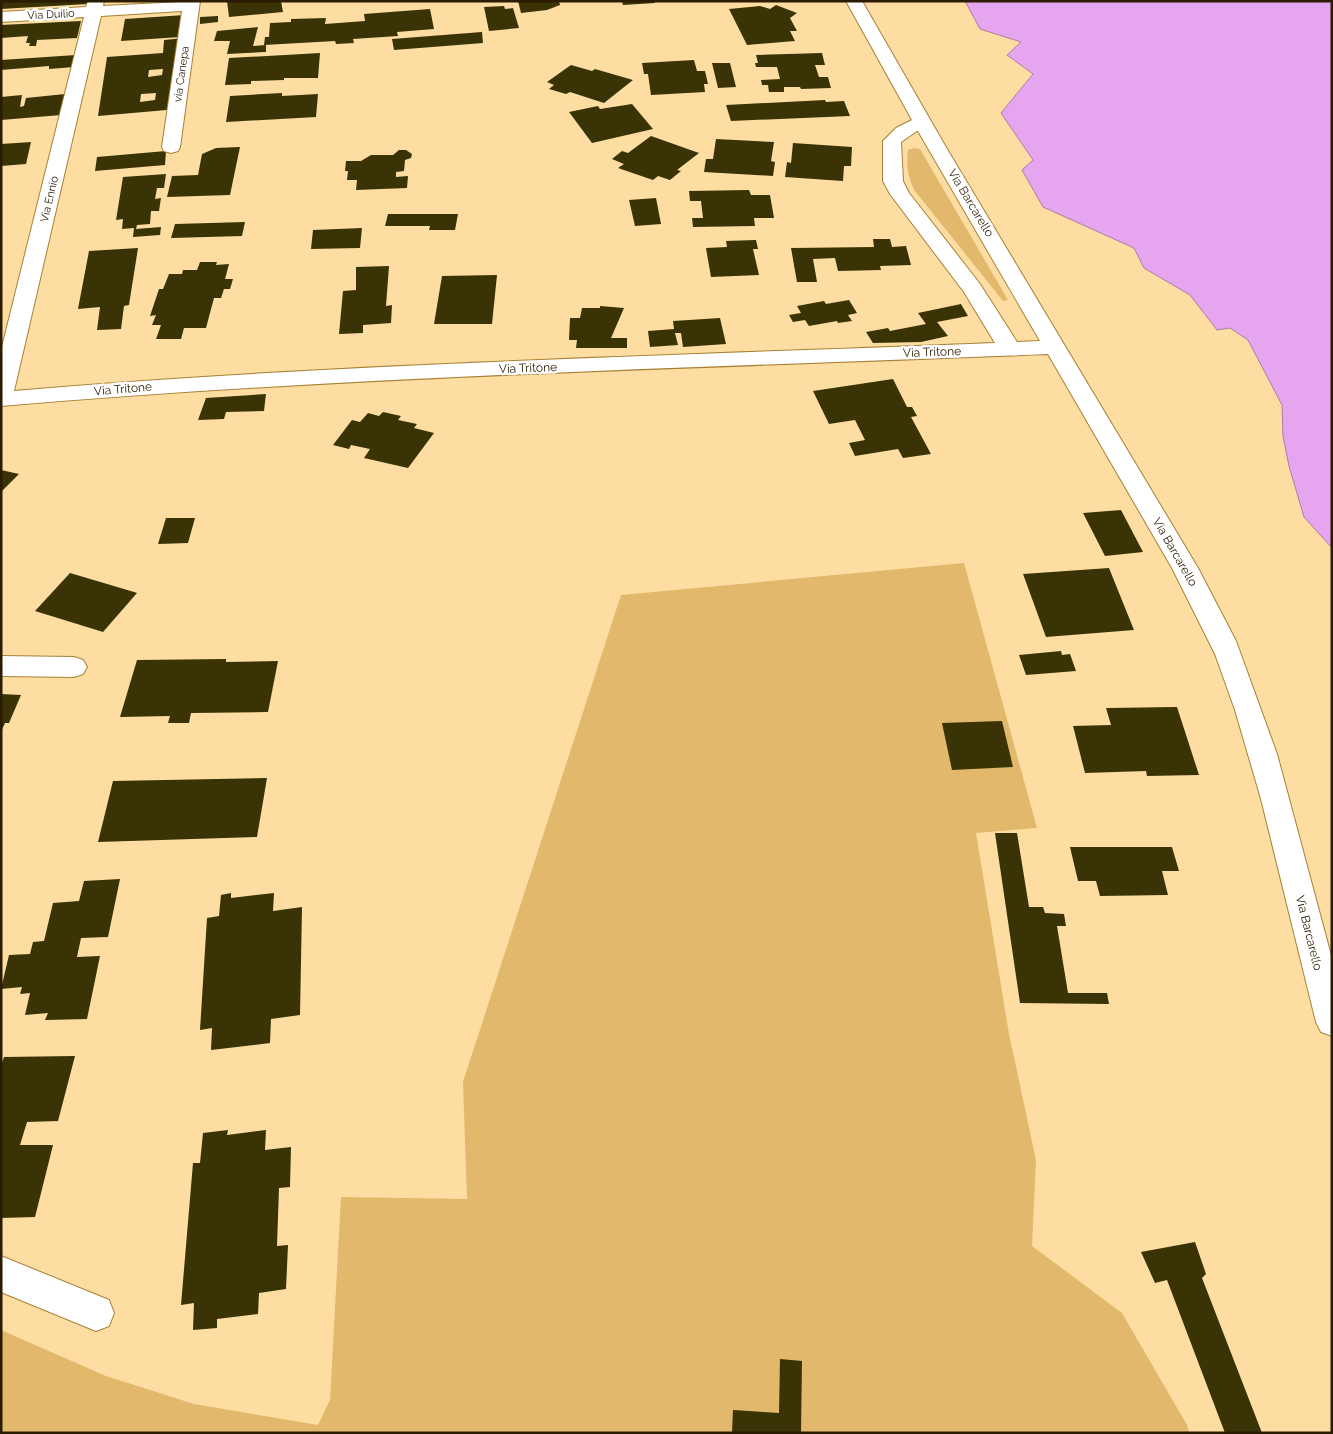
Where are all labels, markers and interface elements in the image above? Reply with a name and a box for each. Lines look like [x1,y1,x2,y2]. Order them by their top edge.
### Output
street label: Via Duilio [27,7,75,22]
street label: via Canepa [171,45,192,103]
street label: Via Barcarello [945,166,997,240]
street label: Via Ennio [38,174,61,224]
street label: Via Tritone [903,344,961,360]
street label: Via Tritone [499,360,557,376]
street label: Via Tritone [93,379,153,399]
street label: Via Barcarello [1150,515,1200,589]
street label: Via Barcarello [1293,894,1325,972]

